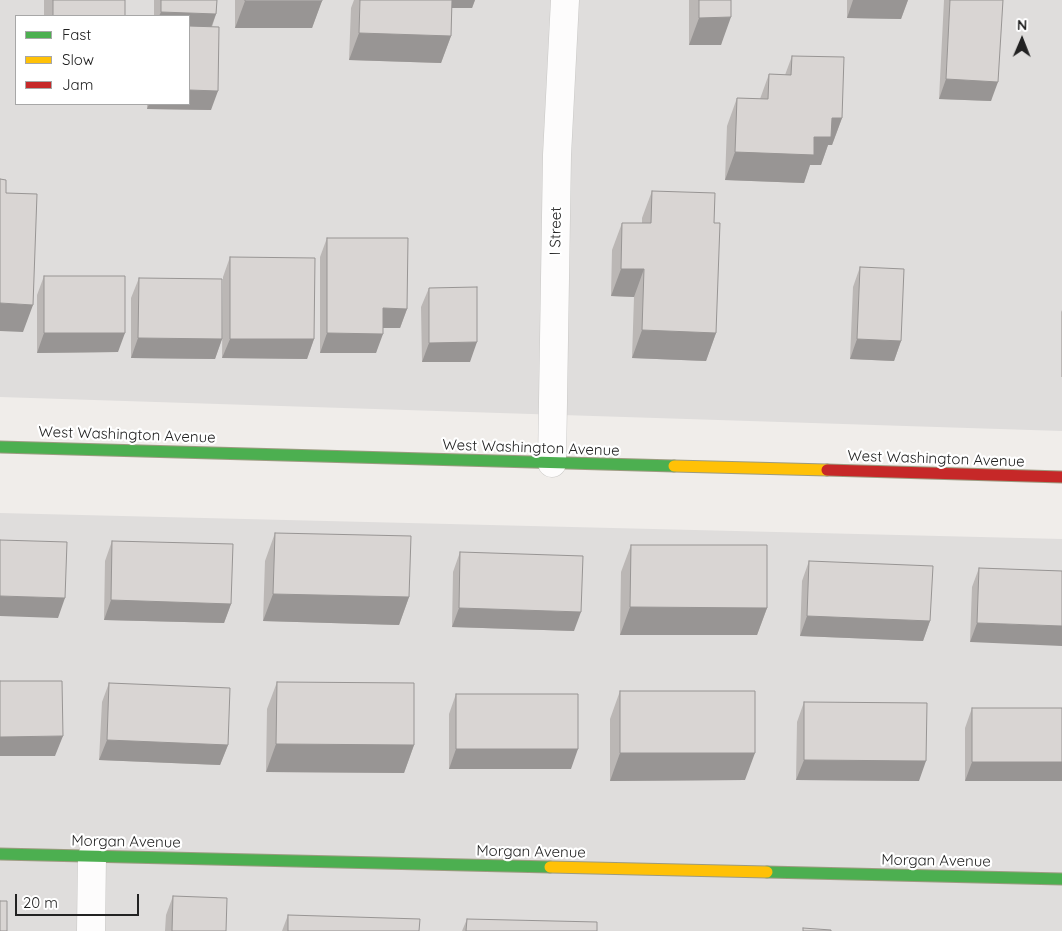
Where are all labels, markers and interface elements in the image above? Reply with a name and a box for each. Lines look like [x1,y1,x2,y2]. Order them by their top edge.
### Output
legend [15,15,190,105]
north arrow [997,15,1047,65]
text: N [1017,16,1028,34]
text: Fast [62,25,91,44]
text: Slow [62,50,94,69]
text: Jam [62,75,93,94]
street label: I Street [547,206,565,256]
street label: West Washington Avenue [38,423,216,447]
street label: West Washington Avenue [442,436,620,460]
street label: West Washington Avenue [847,447,1025,471]
street label: Morgan Avenue [71,832,181,852]
street label: Morgan Avenue [476,842,586,862]
street label: Morgan Avenue [881,851,991,871]
scale bar [18,884,141,916]
text: 20 m [23,893,58,912]

